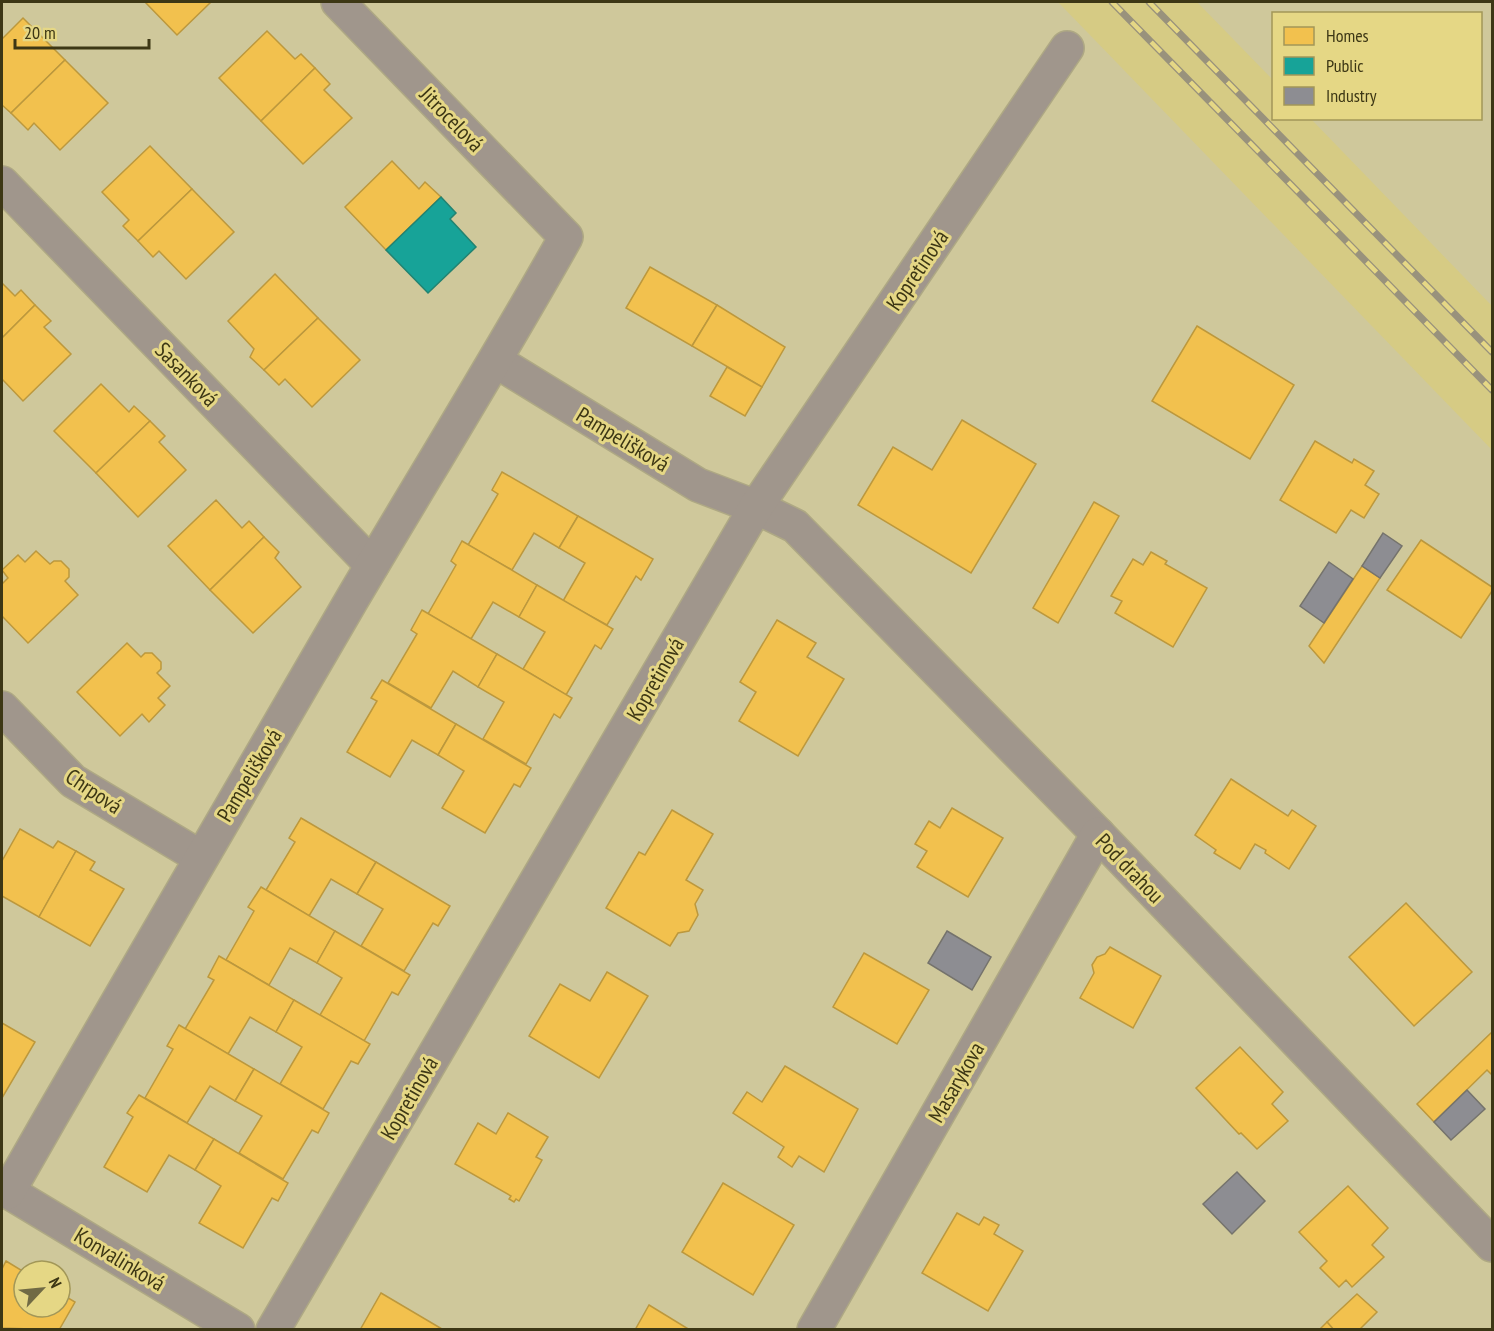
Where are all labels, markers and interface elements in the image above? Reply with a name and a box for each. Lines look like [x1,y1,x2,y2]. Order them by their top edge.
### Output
scale bar [15,12,148,50]
legend [1272,12,1482,120]
text: 20 m [24,21,56,44]
text: Homes [1326,24,1369,47]
text: Public [1326,54,1364,77]
street label: Jitrocelová [413,80,490,157]
text: Industry [1326,84,1377,107]
street label: Kopretinová [880,224,954,316]
street label: Sasanková [149,336,225,412]
street label: Pampelišková [571,400,675,478]
street label: Kopretinová [620,632,690,726]
street label: Pampelišková [210,723,288,827]
street label: Chrpová [60,762,128,820]
street label: Pod drahou [1090,827,1170,909]
street label: Masarykova [922,1037,990,1127]
street label: Kopretinová [374,1051,444,1145]
street label: Konvalinková [70,1221,170,1297]
north arrow [12,1259,72,1319]
text: N [45,1274,66,1291]

